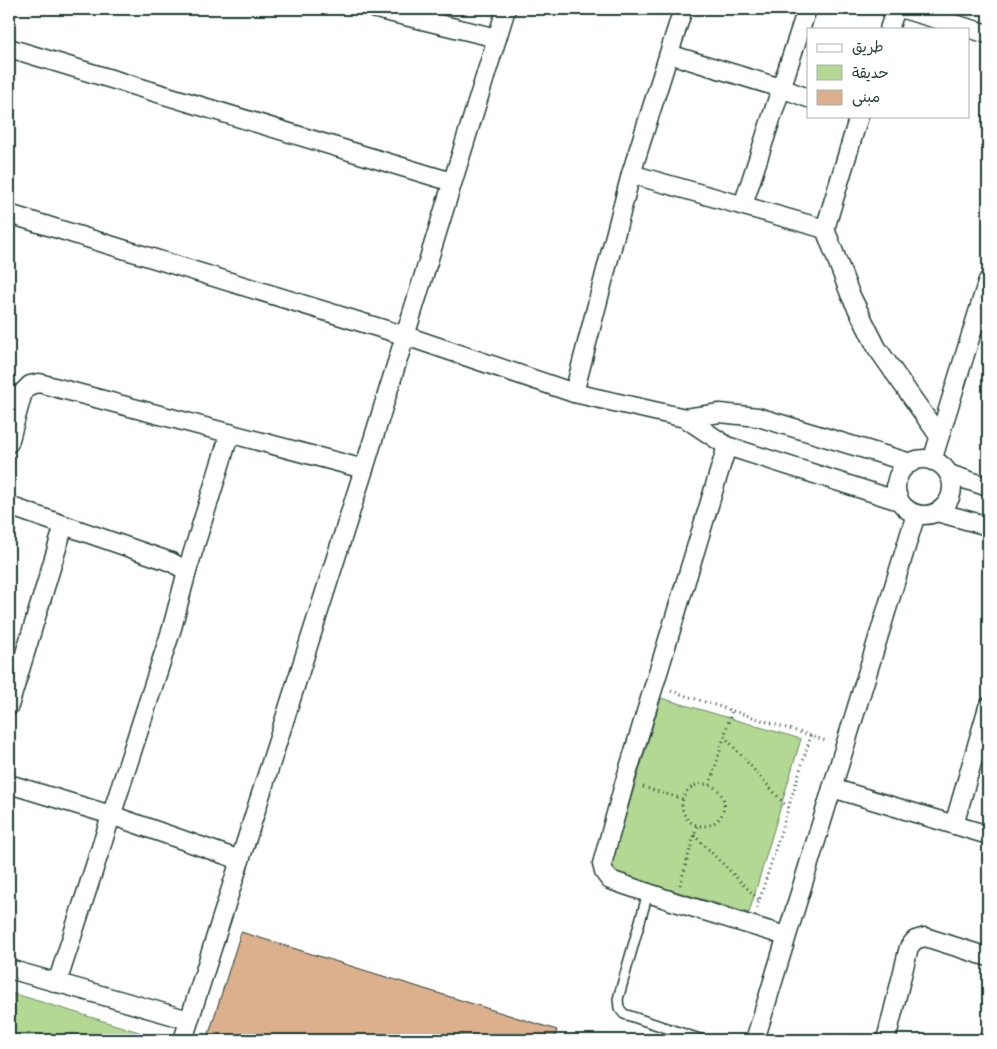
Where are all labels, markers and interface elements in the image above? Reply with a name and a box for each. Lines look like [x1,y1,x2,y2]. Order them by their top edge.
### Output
legend [807,28,970,118]
text: طريق [852,36,884,56]
text: حديقة [852,62,889,82]
text: مبنى [852,86,880,107]

